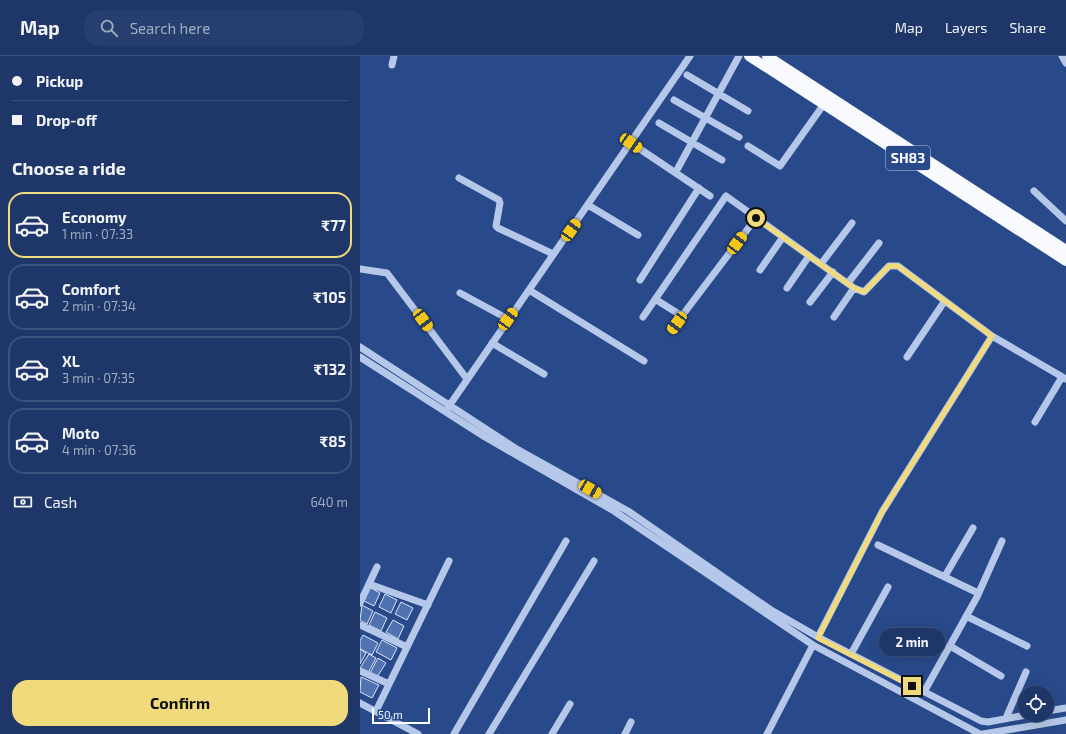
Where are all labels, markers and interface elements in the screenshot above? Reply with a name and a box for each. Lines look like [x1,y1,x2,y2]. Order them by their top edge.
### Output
search box [84,10,364,46]
text: Map [20,16,60,39]
icon: search [98,17,120,39]
text: Search here [130,19,210,37]
text: Map [895,19,923,36]
text: Layers [945,19,987,36]
text: Share [1009,19,1046,36]
text: Pickup [36,72,83,90]
text: Drop-off [36,111,97,129]
car [618,131,644,155]
road number: SH83 [886,146,930,170]
text: Choose a ride [12,157,126,179]
icon: car [14,207,50,243]
text: Economy [62,208,127,226]
route start [747,209,765,227]
text: ₹77 [321,216,346,234]
car [559,217,583,243]
text: 1 min · 07:33 [62,226,133,242]
car [725,230,749,256]
icon: car [14,279,50,315]
text: Comfort [62,280,120,298]
text: ₹105 [313,288,346,306]
text: 2 min · 07:34 [62,298,136,314]
car [496,306,520,332]
car [411,307,435,333]
car [665,310,689,336]
icon: car [14,351,50,387]
text: XL [62,352,80,370]
text: ₹132 [313,360,346,378]
text: 3 min · 07:35 [62,370,135,386]
icon: car [14,423,50,459]
text: Moto [62,424,100,442]
text: ₹85 [320,432,346,450]
text: 4 min · 07:36 [62,442,136,458]
car [577,478,603,500]
icon: cash [12,491,34,513]
text: Cash [44,493,77,511]
text: 640 m [310,494,348,510]
callout: 2 min [879,628,945,656]
text: 2 min [895,634,929,650]
route end [903,677,921,695]
button: Confirm [12,680,348,726]
map controls [1018,686,1054,722]
button: locate [1018,686,1054,722]
scale bar [372,706,430,725]
text: 50 m [378,708,403,721]

